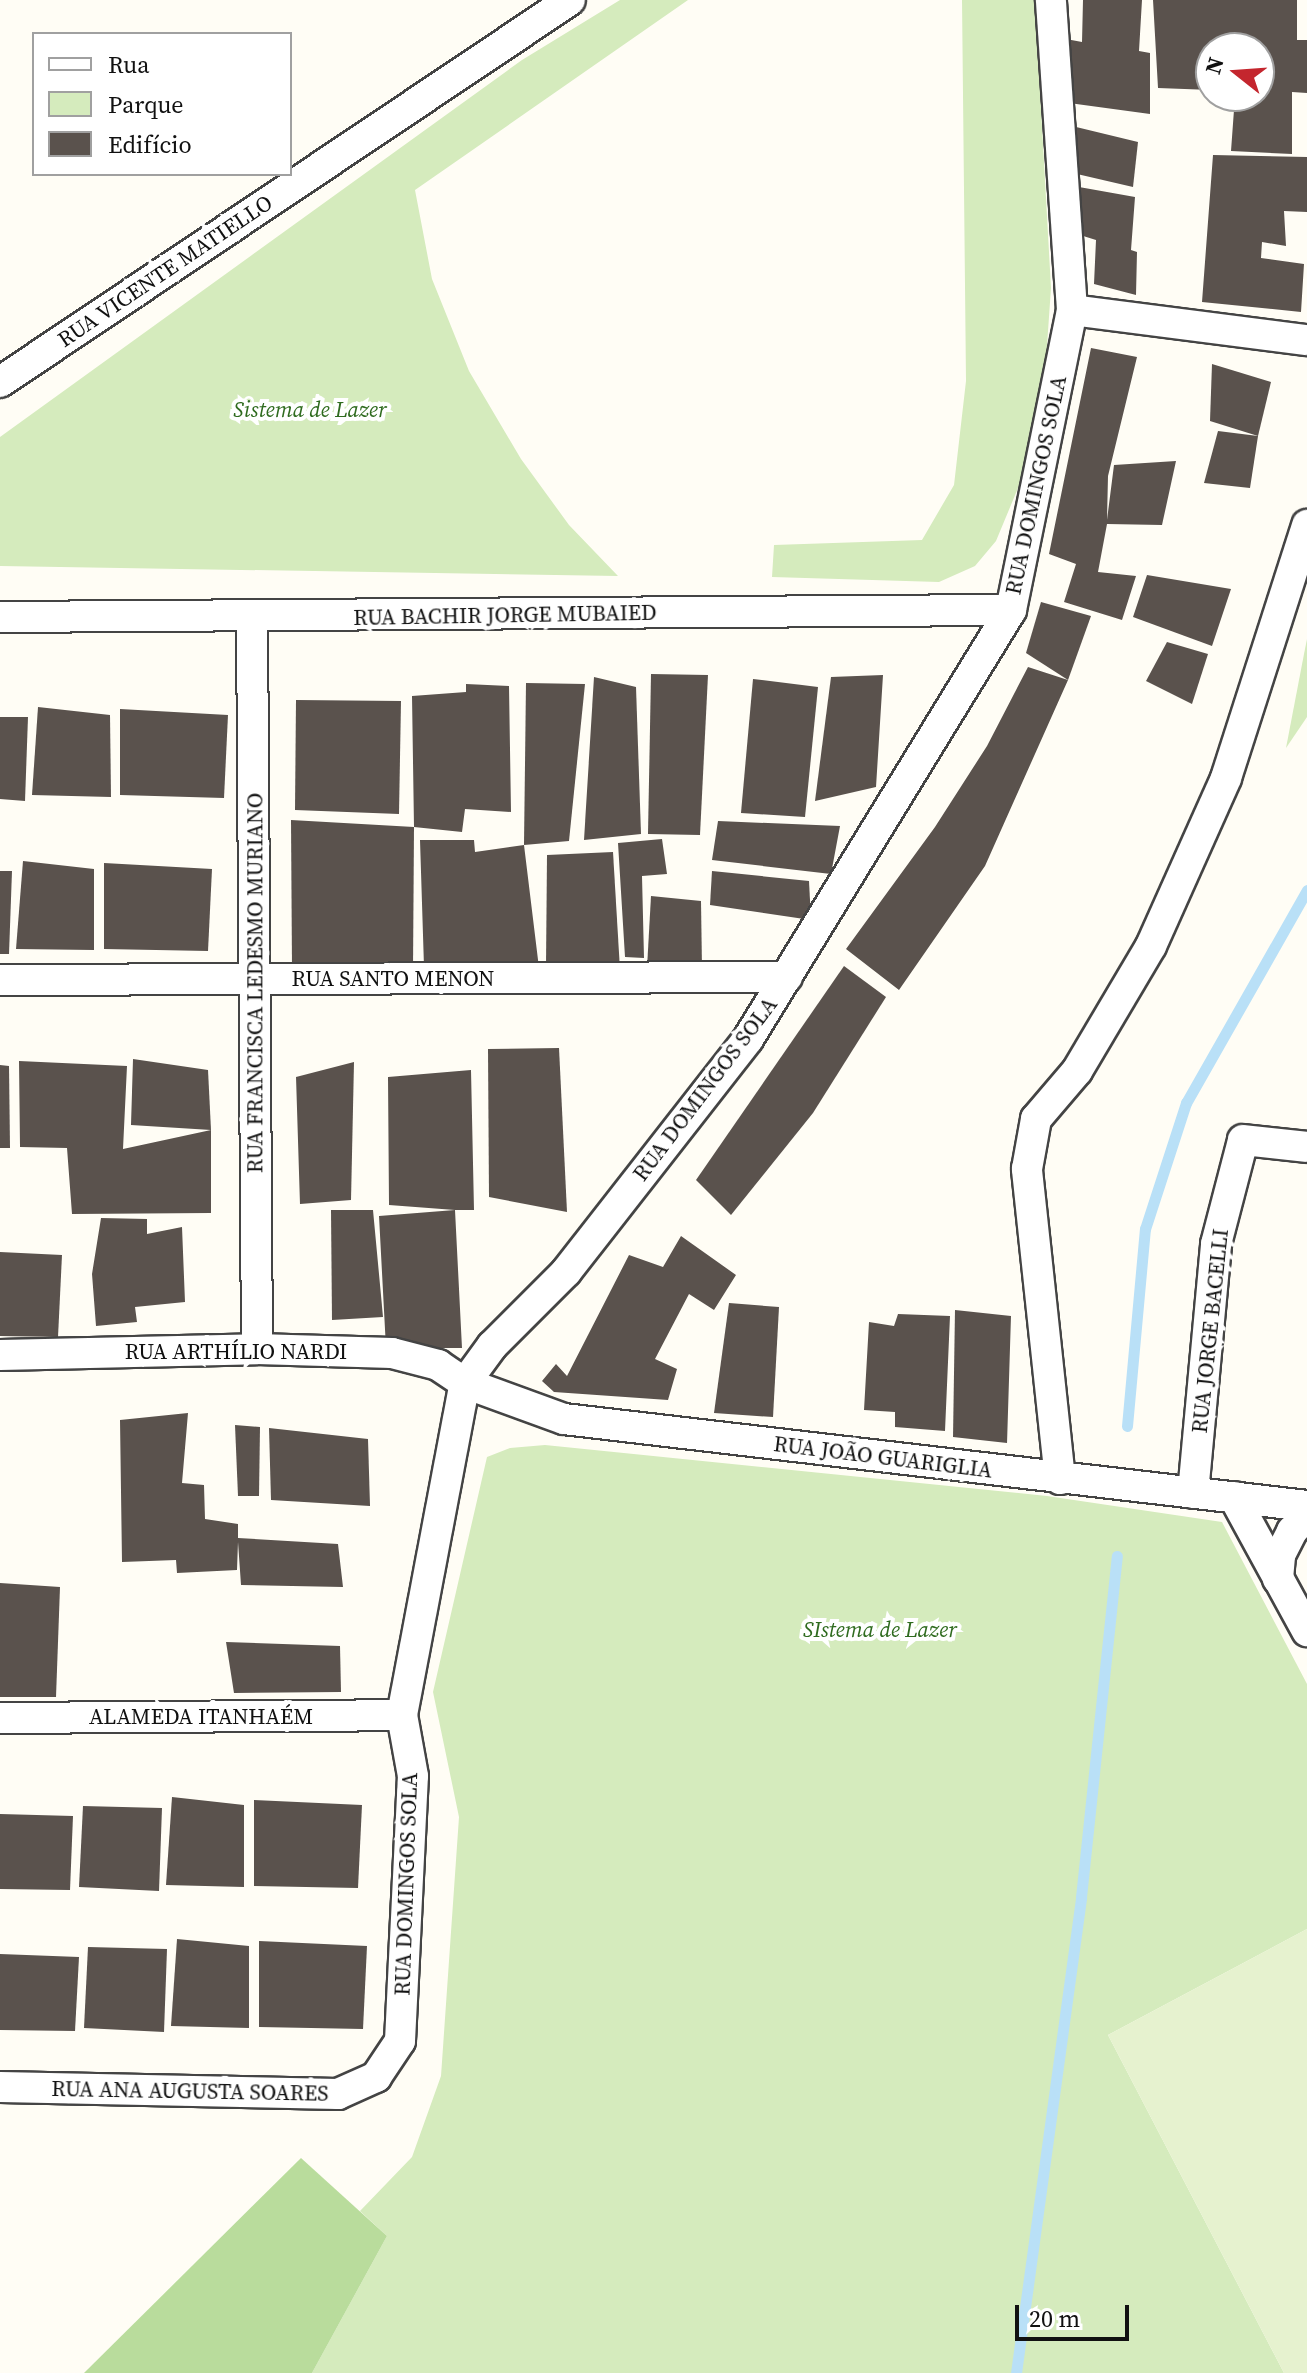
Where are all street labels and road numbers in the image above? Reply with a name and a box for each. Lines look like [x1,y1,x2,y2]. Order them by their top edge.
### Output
street label: RUA VICENTE MATIELLO [52,189,278,353]
street label: RUA DOMINGOS SOLA [1000,373,1072,597]
street label: RUA BACHIR JORGE MUBAIED [353,599,657,631]
street label: RUA FRANCISCA LEDESMO MURIANO [242,793,268,1173]
street label: RUA SANTO MENON [292,966,494,992]
street label: RUA DOMINGOS SOLA [627,992,783,1186]
street label: RUA JORGE BACELLI [1186,1228,1234,1434]
street label: RUA ARTHÍLIO NARDI [125,1339,347,1365]
street label: RUA JOÃO GUARIGLIA [772,1430,994,1484]
street label: ALAMEDA ITANHAÉM [89,1704,313,1730]
street label: RUA DOMINGOS SOLA [389,1772,423,1996]
street label: RUA ANA AUGUSTA SOARES [51,2075,329,2107]

